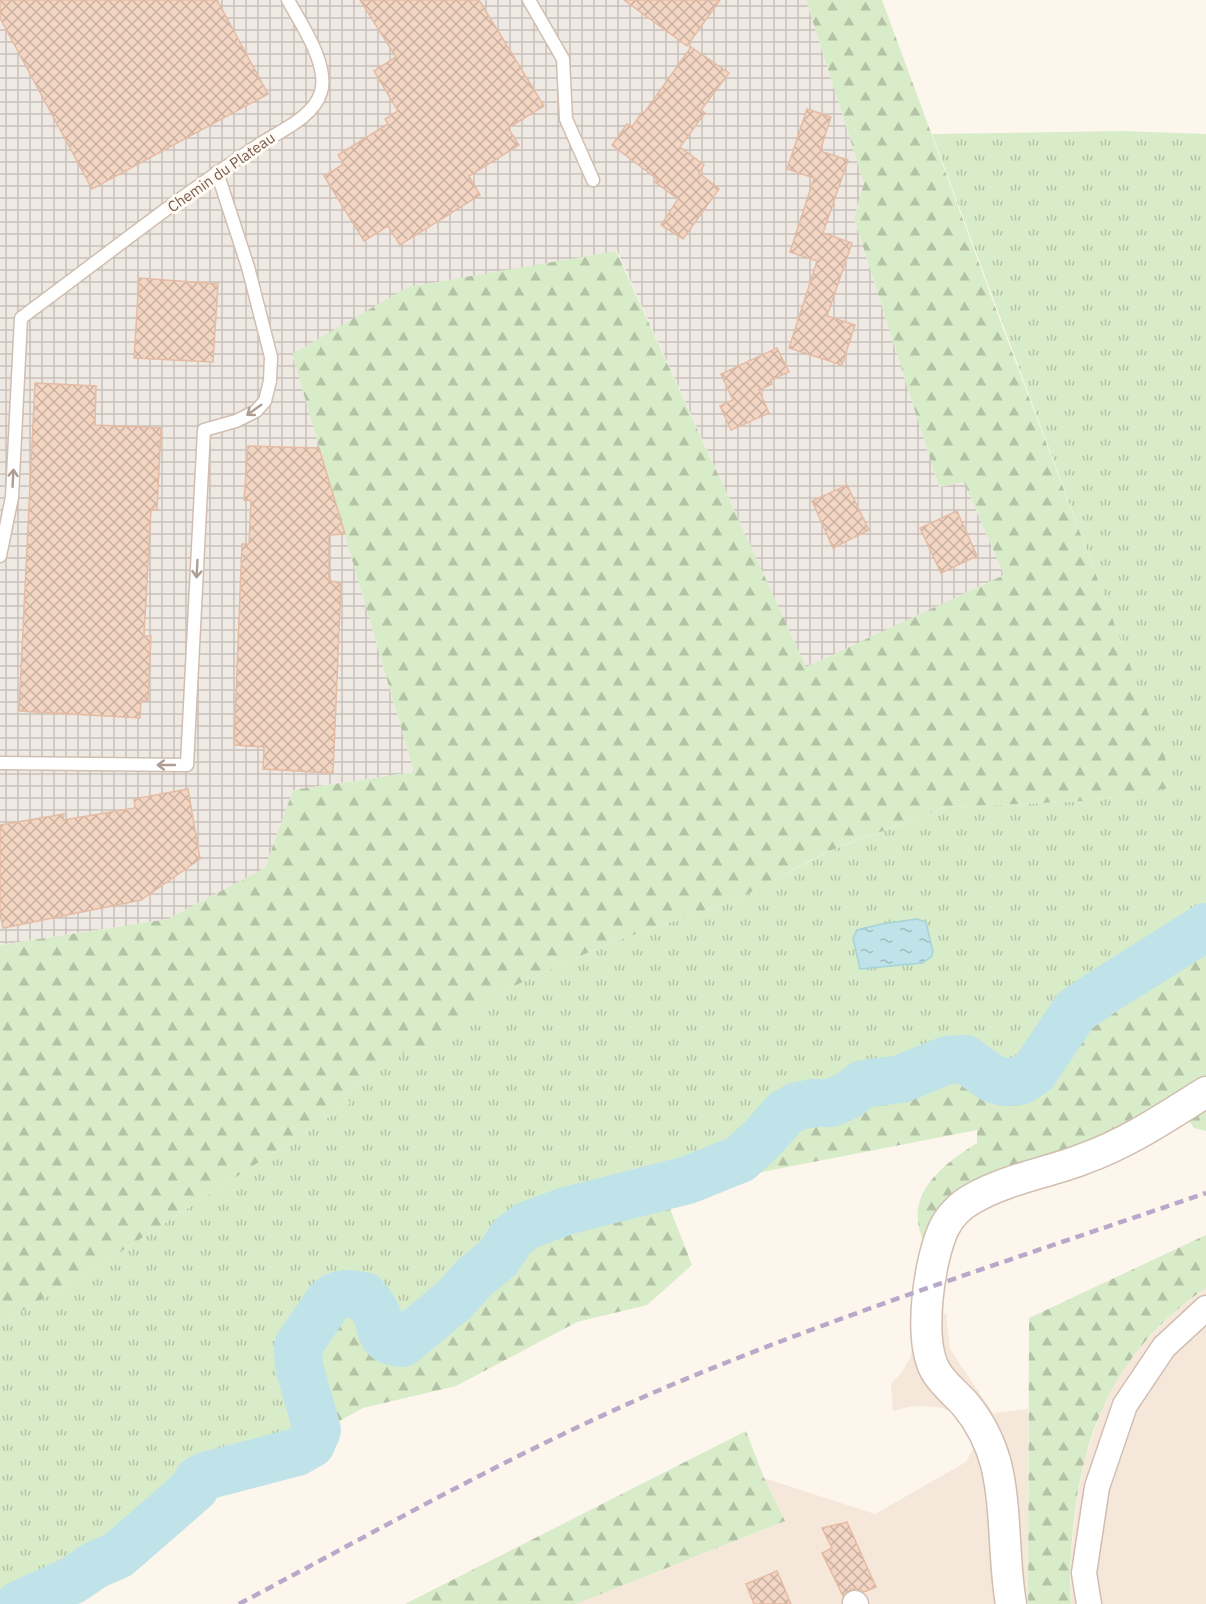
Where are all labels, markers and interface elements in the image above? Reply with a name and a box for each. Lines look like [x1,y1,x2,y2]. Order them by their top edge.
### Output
street label: Chemin du Plateau [164,128,278,216]
one-way arrow [247,404,263,416]
one-way arrow [7,468,18,488]
one-way arrow [191,559,202,579]
one-way arrow [157,759,177,771]

